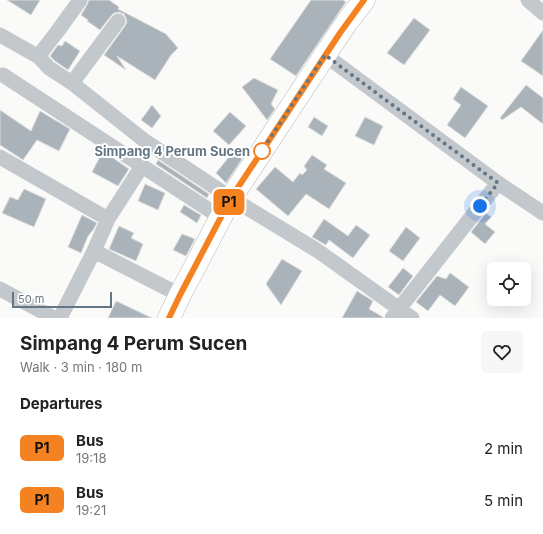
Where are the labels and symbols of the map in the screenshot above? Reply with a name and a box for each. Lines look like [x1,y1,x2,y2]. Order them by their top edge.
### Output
marker: Simpang 4 Perum Sucen [253,142,271,160]
place label: Simpang 4 Perum Sucen [94,143,250,159]
line badge: P1 [211,189,247,215]
your location [470,196,490,216]
scale bar [12,290,112,309]

